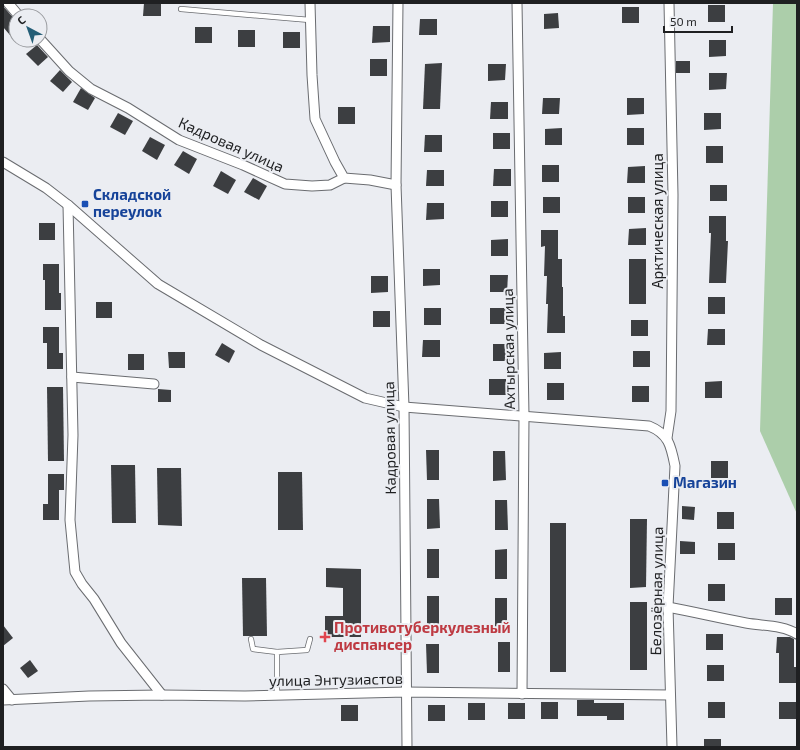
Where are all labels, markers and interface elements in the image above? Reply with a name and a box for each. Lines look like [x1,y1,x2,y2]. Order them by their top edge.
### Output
north arrow [8,8,48,48]
scale bar [664,8,732,34]
text: С [14,13,28,27]
text: 50 m [670,14,697,28]
street label: Кадровая улица [176,113,287,176]
street label: Арктическая улица [648,153,667,289]
place label: Складской переулок [93,185,171,220]
marker: Складской переулок [80,199,90,209]
street label: Ахтырская улица [498,288,519,410]
street label: Кадровая улица [379,381,400,495]
place label: Магазин [673,473,737,491]
marker: Магазин [660,478,670,488]
street label: Белозёрная улица [646,527,667,655]
place label: Противотуберкулезный диспансер [334,618,511,653]
marker: Противотуберкулезный диспансер [319,631,331,643]
street label: улица Энтузиастов [269,669,403,690]

